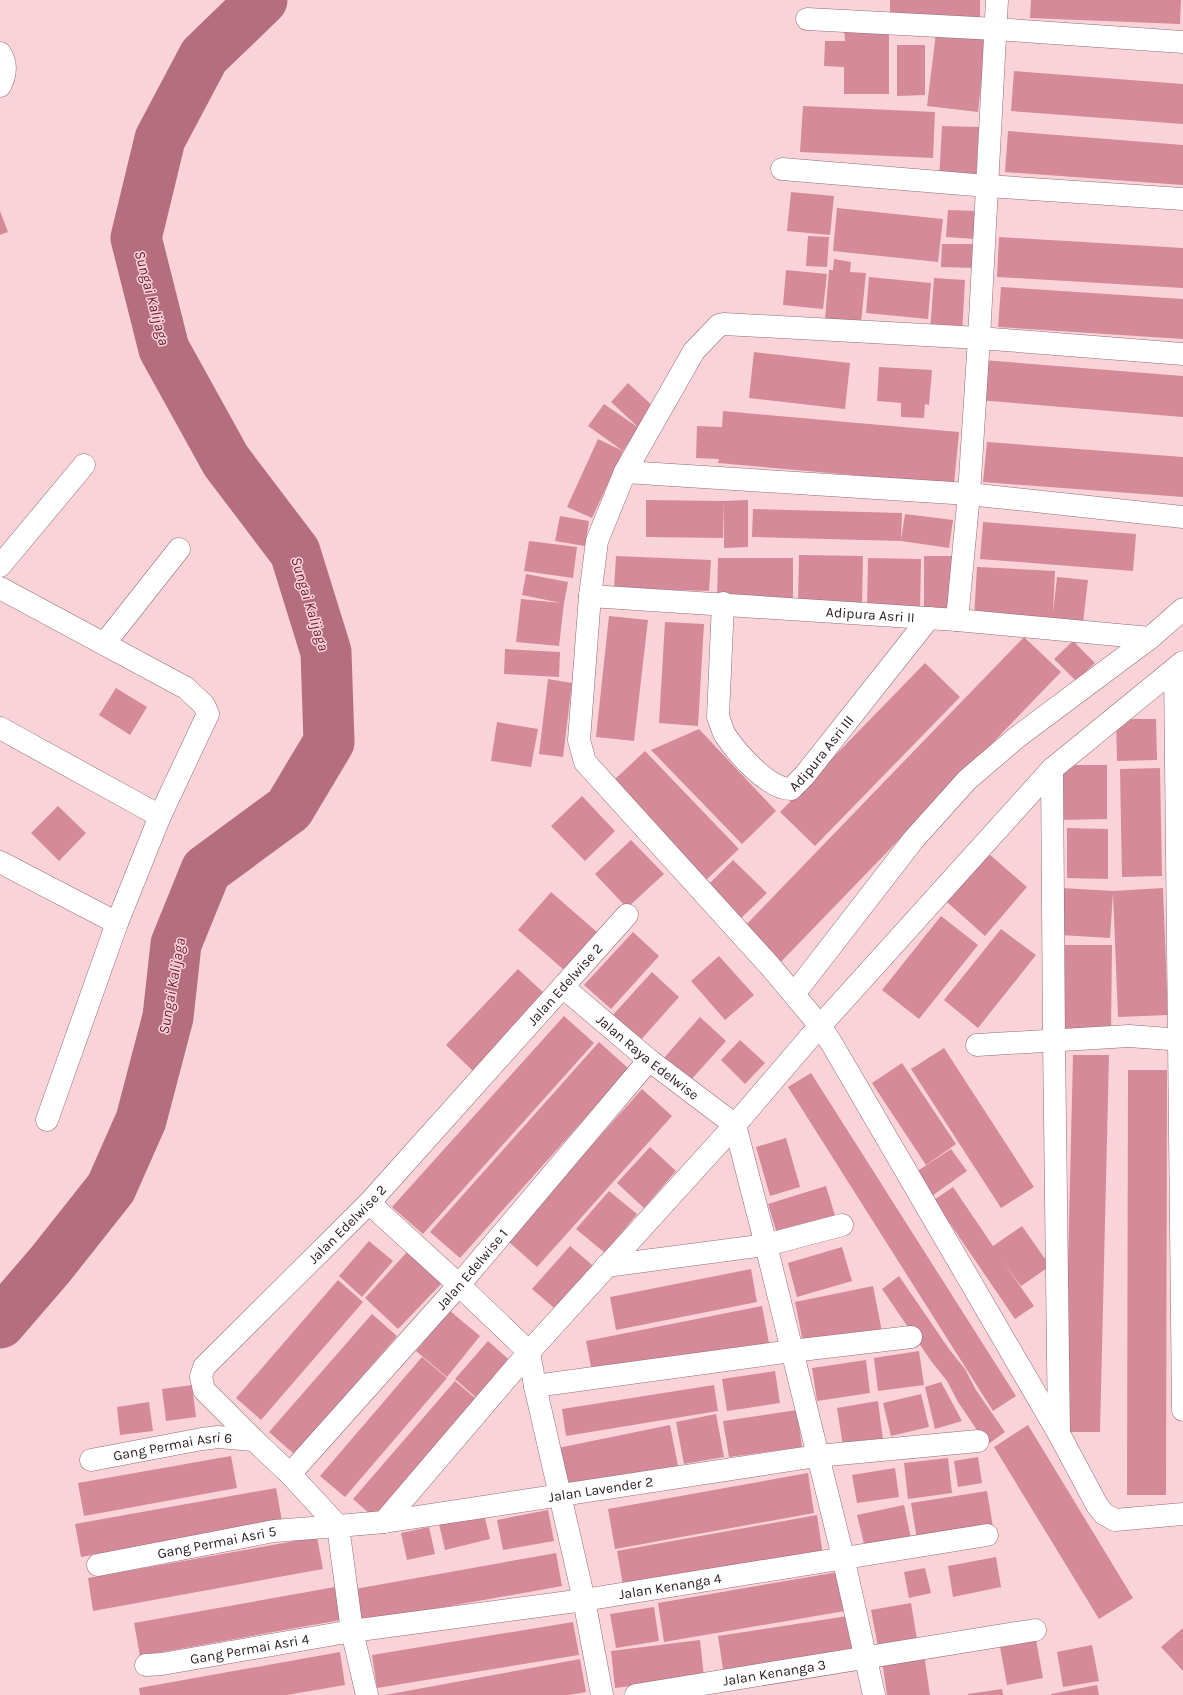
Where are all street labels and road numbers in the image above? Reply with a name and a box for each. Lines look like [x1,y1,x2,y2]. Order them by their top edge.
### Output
street label: Adipura Asri II [825,603,915,626]
street label: Adipura Asri III [785,712,857,795]
street label: Jalan Edelwise 2 [524,940,606,1029]
street label: Jalan Raya Edelwise [593,1011,702,1103]
street label: Jalan Edelwise 2 [304,1181,390,1267]
street label: Jalan Edelwise 1 [433,1225,511,1313]
street label: Gang Permai Asri 6 [112,1428,233,1464]
street label: Jalan Lavender 2 [547,1473,654,1505]
street label: Gang Permai Asri 5 [156,1522,278,1562]
street label: Jalan Kenanga 4 [617,1569,723,1603]
street label: Gang Permai Asri 4 [189,1630,311,1667]
street label: Jalan Kenanga 3 [721,1656,827,1689]

